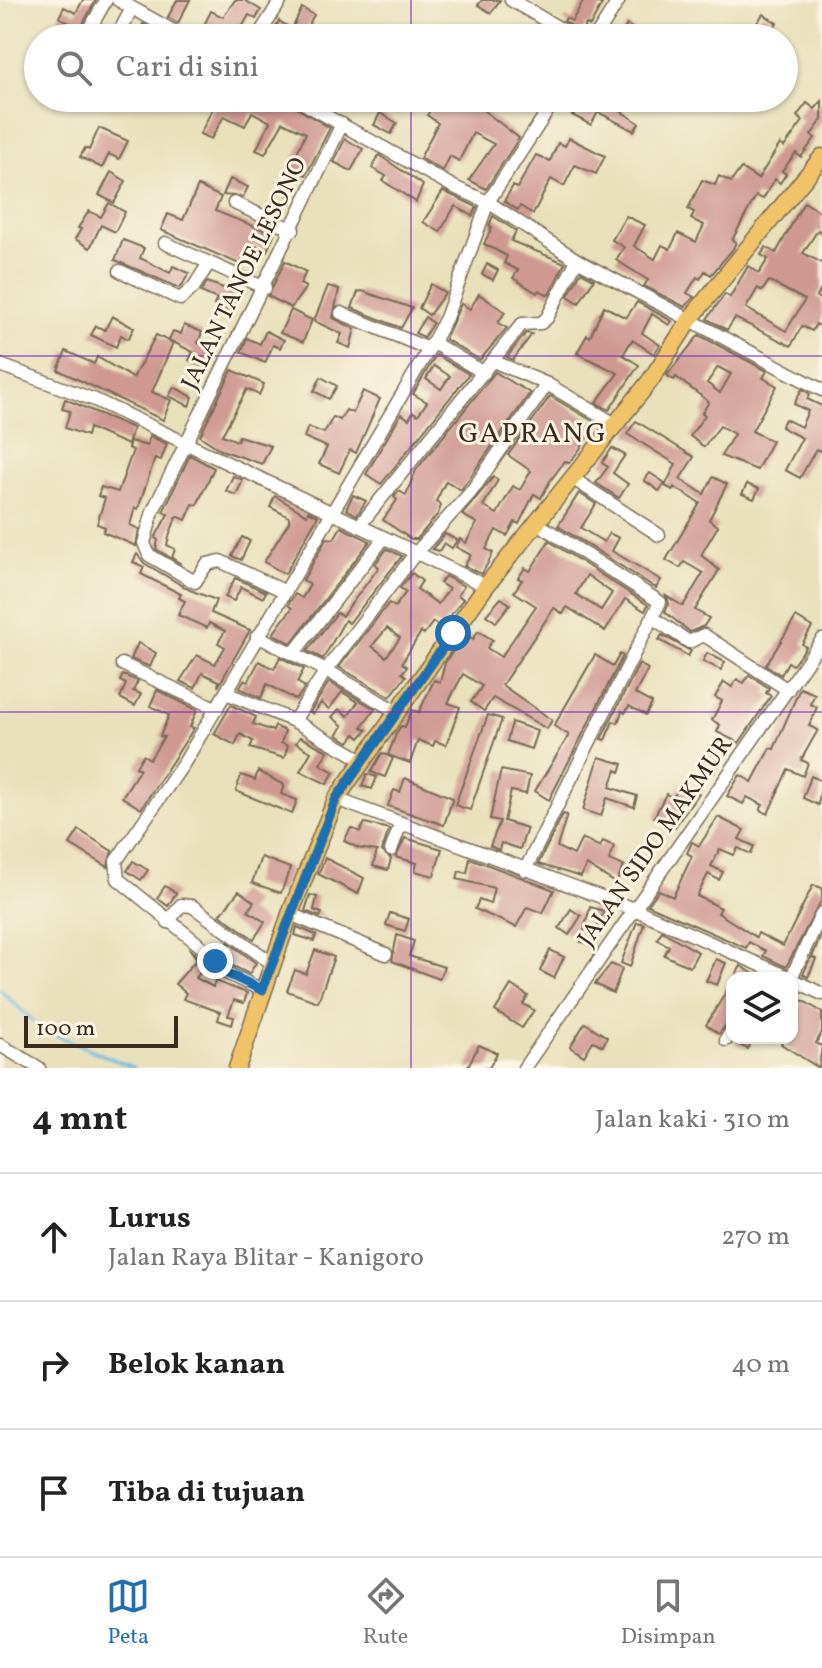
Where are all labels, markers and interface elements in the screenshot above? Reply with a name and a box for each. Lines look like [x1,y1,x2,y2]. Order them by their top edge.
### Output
search box [24,24,798,112]
icon: search [52,46,96,90]
text: Cari di sini [116,47,259,89]
street label: JALAN TANOE LESONO [174,152,316,396]
district label: GAPRANG [458,415,608,454]
route start [435,615,471,651]
street label: JALAN SIDO MAKMUR [570,730,742,954]
route end [197,943,233,979]
map controls [726,972,798,1044]
button: layers [726,972,798,1044]
scale bar [24,1012,178,1048]
text: 100 m [36,1014,95,1045]
text: 4 mnt [32,1097,127,1144]
text: Jalan kaki · 310 m [595,1102,790,1138]
text: Lurus [108,1198,191,1240]
icon: ahead [32,1215,76,1259]
text: 270 m [721,1219,790,1255]
text: Jalan Raya Blitar - Kanigoro [108,1240,424,1276]
icon: right [32,1343,76,1387]
text: Belok kanan [108,1344,285,1386]
text: 40 m [731,1347,790,1383]
icon: arrive [32,1471,76,1515]
text: Tiba di tujuan [108,1472,305,1514]
tab: Peta [106,1574,150,1653]
tab: Rute [363,1574,408,1653]
tab: Disimpan [621,1574,716,1653]

